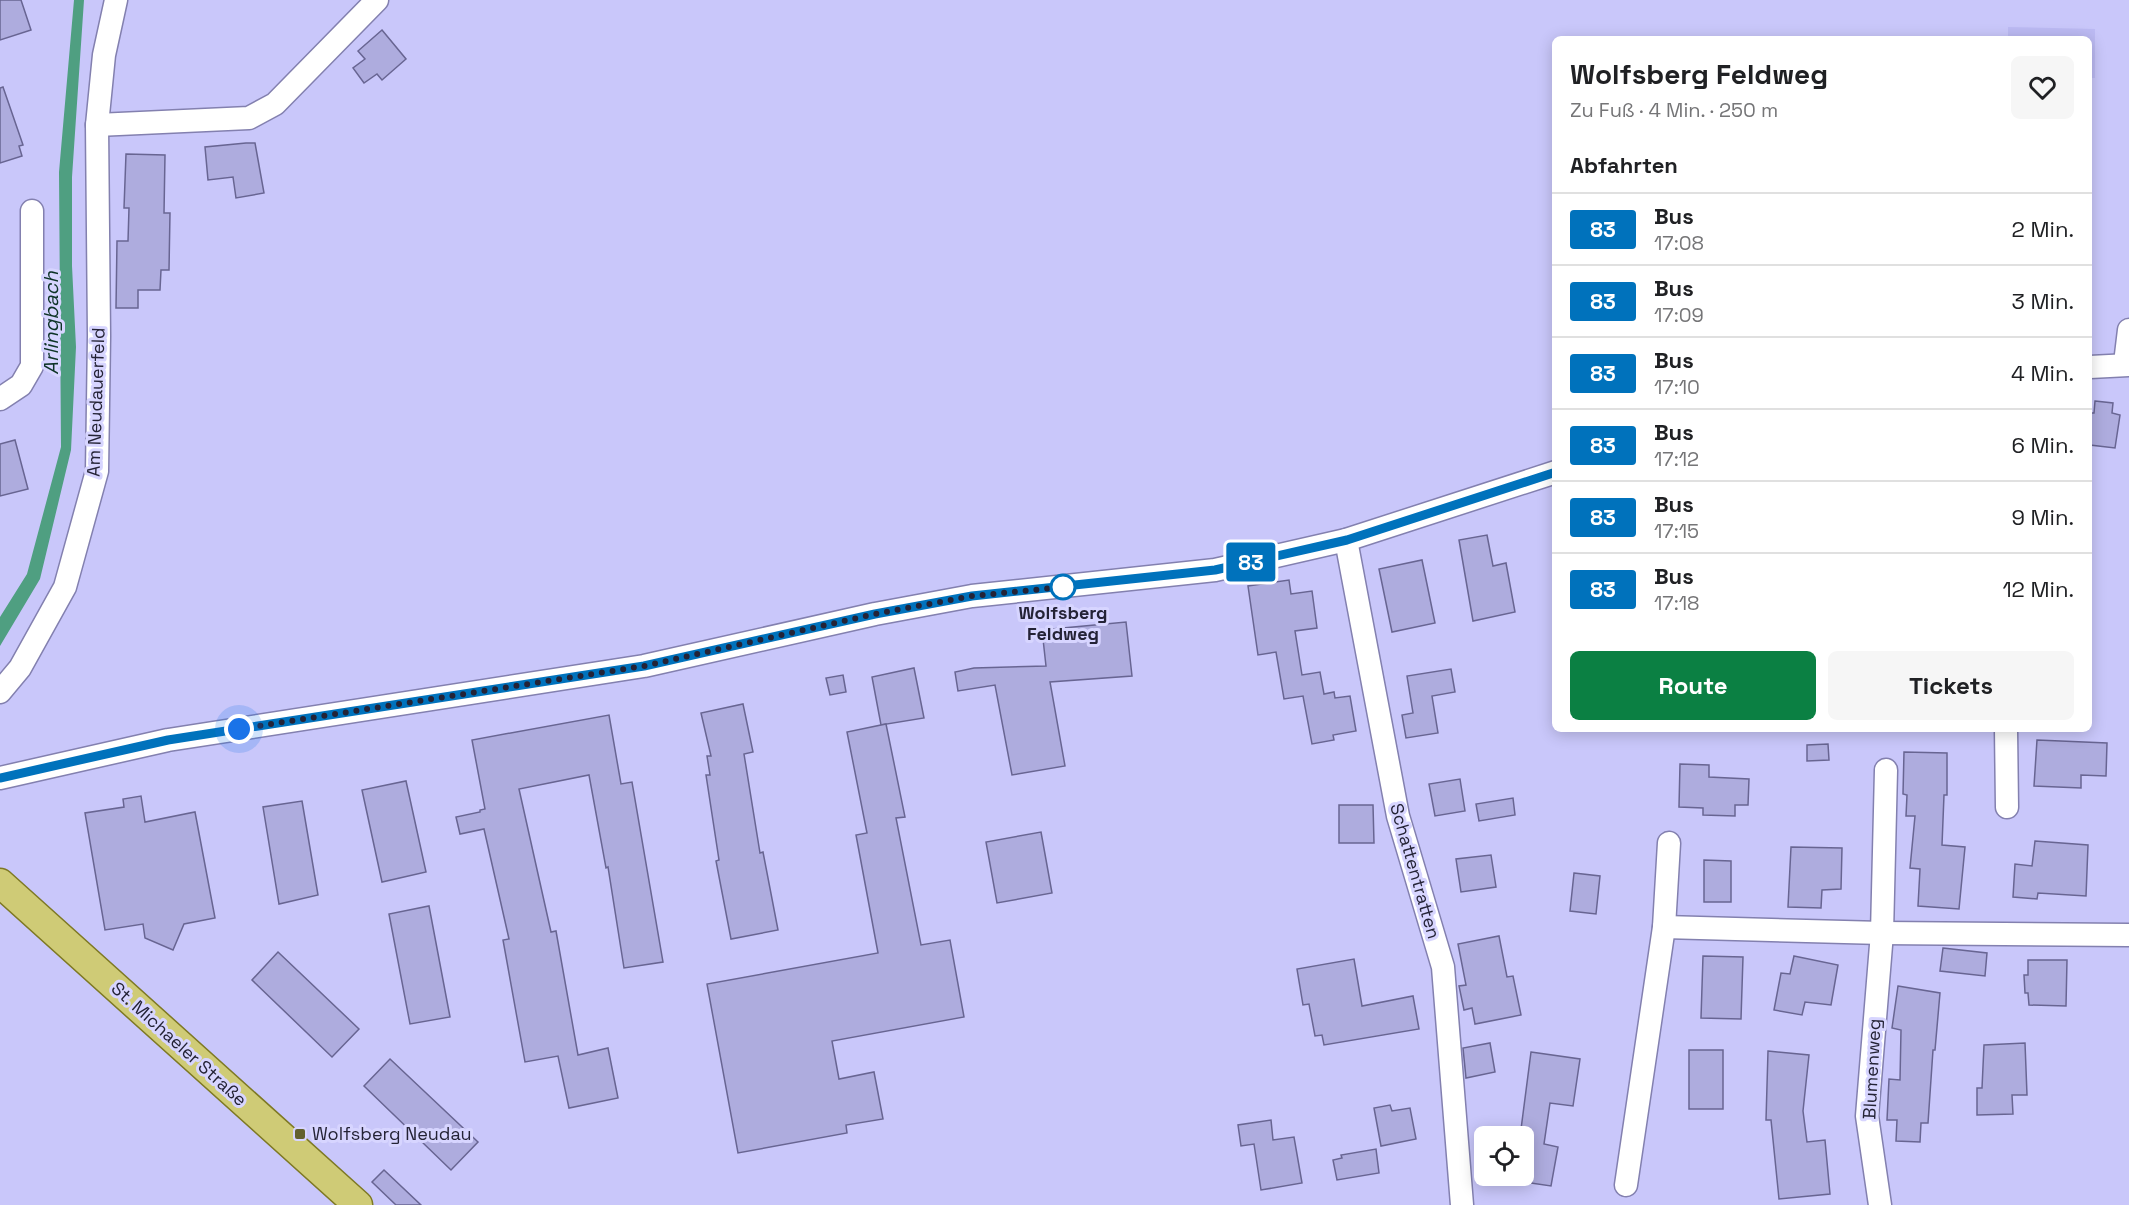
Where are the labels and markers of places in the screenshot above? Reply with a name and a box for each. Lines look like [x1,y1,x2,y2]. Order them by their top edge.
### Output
marker: Wolfsberg Feldweg [1050,574,1076,600]
place label: Wolfsberg Feldweg [1018,601,1108,645]
place label: Wolfsberg Neudau [312,1122,472,1145]
marker: Wolfsberg Neudau [293,1127,307,1141]

